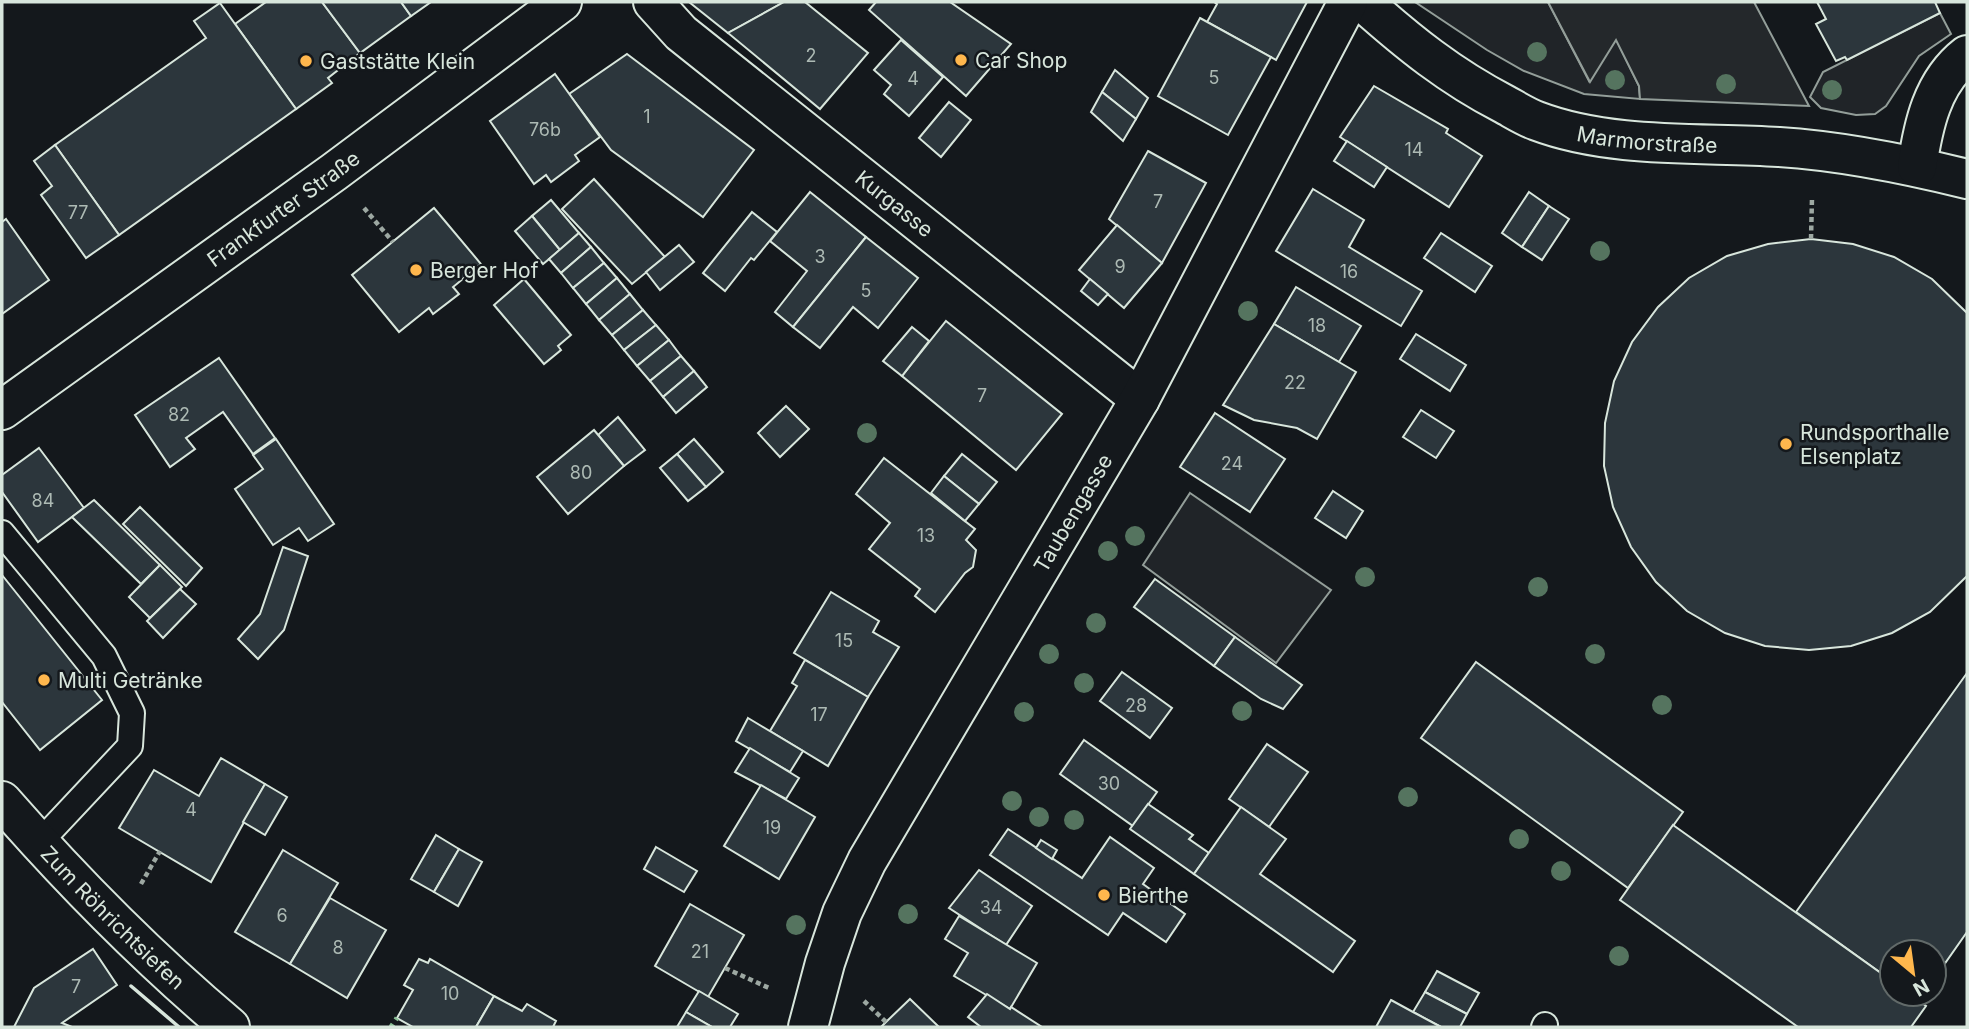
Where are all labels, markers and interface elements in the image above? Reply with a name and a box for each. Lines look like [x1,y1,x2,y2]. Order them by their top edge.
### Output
house number: 2 [806,45,816,66]
place label: Car Shop [975,48,1067,73]
place label: Gaststätte Klein [320,49,475,74]
marker: Car Shop [953,52,969,68]
marker: Gaststätte Klein [298,53,314,69]
house number: 5 [1209,67,1219,88]
house number: 4 [907,68,919,89]
house number: 1 [643,106,651,127]
house number: 76b [529,119,561,140]
street label: Marmorstraße [1575,121,1718,157]
house number: 14 [1405,139,1423,160]
street label: Frankfurter Straße [202,145,364,272]
street label: Kurgasse [851,165,939,242]
house number: 7 [1153,191,1163,212]
house number: 77 [68,202,88,223]
house number: 3 [814,246,826,267]
house number: 9 [1114,256,1126,277]
place label: Berger Hof [430,258,539,283]
house number: 16 [1340,261,1358,282]
marker: Berger Hof [408,262,424,278]
house number: 5 [861,280,871,301]
house number: 18 [1308,315,1326,336]
house number: 22 [1284,372,1306,393]
house number: 7 [977,385,987,406]
house number: 82 [168,404,190,425]
place label: Rundsporthalle Elsenplatz [1800,420,1949,469]
marker: Rundsporthalle Elsenplatz [1778,436,1794,452]
street label: Taubengasse [1028,449,1117,577]
house number: 24 [1221,453,1243,474]
house number: 80 [570,462,592,483]
house number: 84 [32,490,54,511]
house number: 13 [917,525,935,546]
house number: 15 [835,630,853,651]
place label: Multi Getränke [58,668,203,693]
marker: Multi Getränke [36,672,52,688]
house number: 28 [1125,695,1147,716]
house number: 17 [810,704,828,725]
house number: 30 [1098,773,1120,794]
house number: 4 [185,799,197,820]
house number: 19 [763,817,781,838]
street label: Zum Röhrichtsiefen [36,841,190,994]
place label: Bierthe [1118,883,1189,908]
marker: Bierthe [1096,887,1112,903]
house number: 34 [980,897,1002,918]
house number: 6 [276,905,288,926]
house number: 8 [332,937,344,958]
north arrow [1878,938,1948,1008]
house number: 21 [691,941,709,962]
text: N [1909,974,1933,1001]
house number: 7 [71,976,81,997]
house number: 10 [441,983,459,1004]

